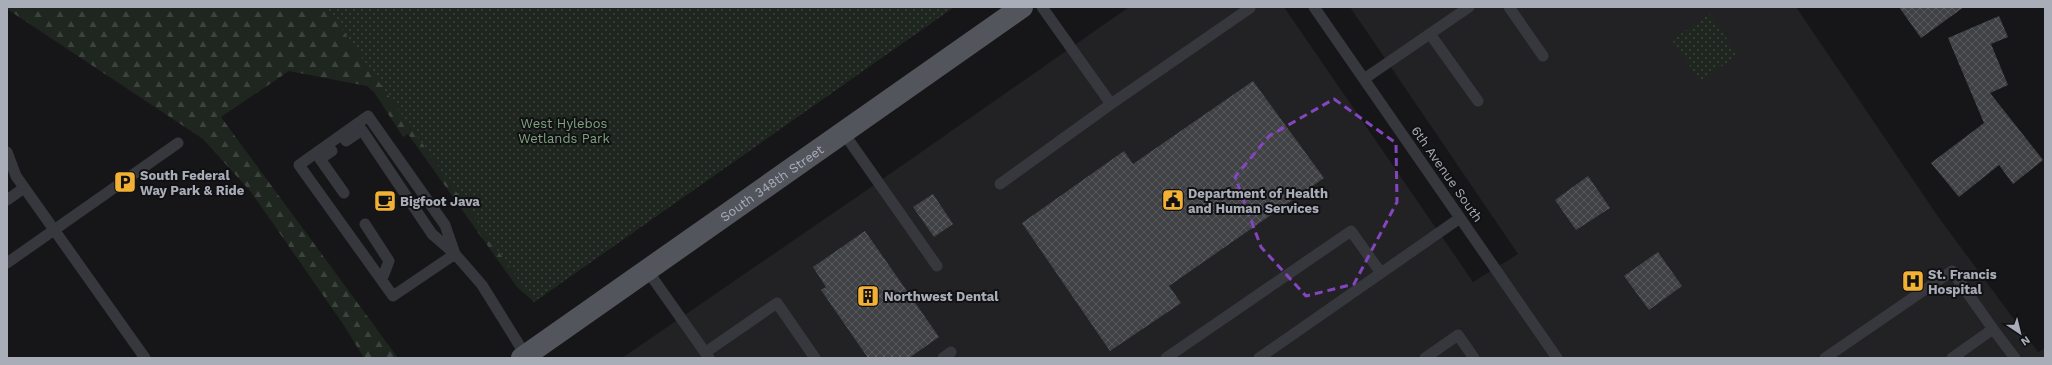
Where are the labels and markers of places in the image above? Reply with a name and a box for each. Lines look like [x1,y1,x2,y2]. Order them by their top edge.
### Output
place label: South Federal Way Park & Ride [140,168,245,198]
parking icon: South Federal Way Park & Ride [112,169,138,195]
place label: Department of Health and Human Services [1188,186,1328,216]
public building icon: Department of Health and Human Services [1160,187,1186,213]
cafe icon: Bigfoot Java [372,188,398,214]
place label: Bigfoot Java [400,194,480,209]
place label: St. Francis Hospital [1928,267,1997,297]
hospital icon: St. Francis Hospital [1900,268,1926,294]
building icon: Northwest Dental [855,283,881,309]
place label: Northwest Dental [884,289,999,304]

